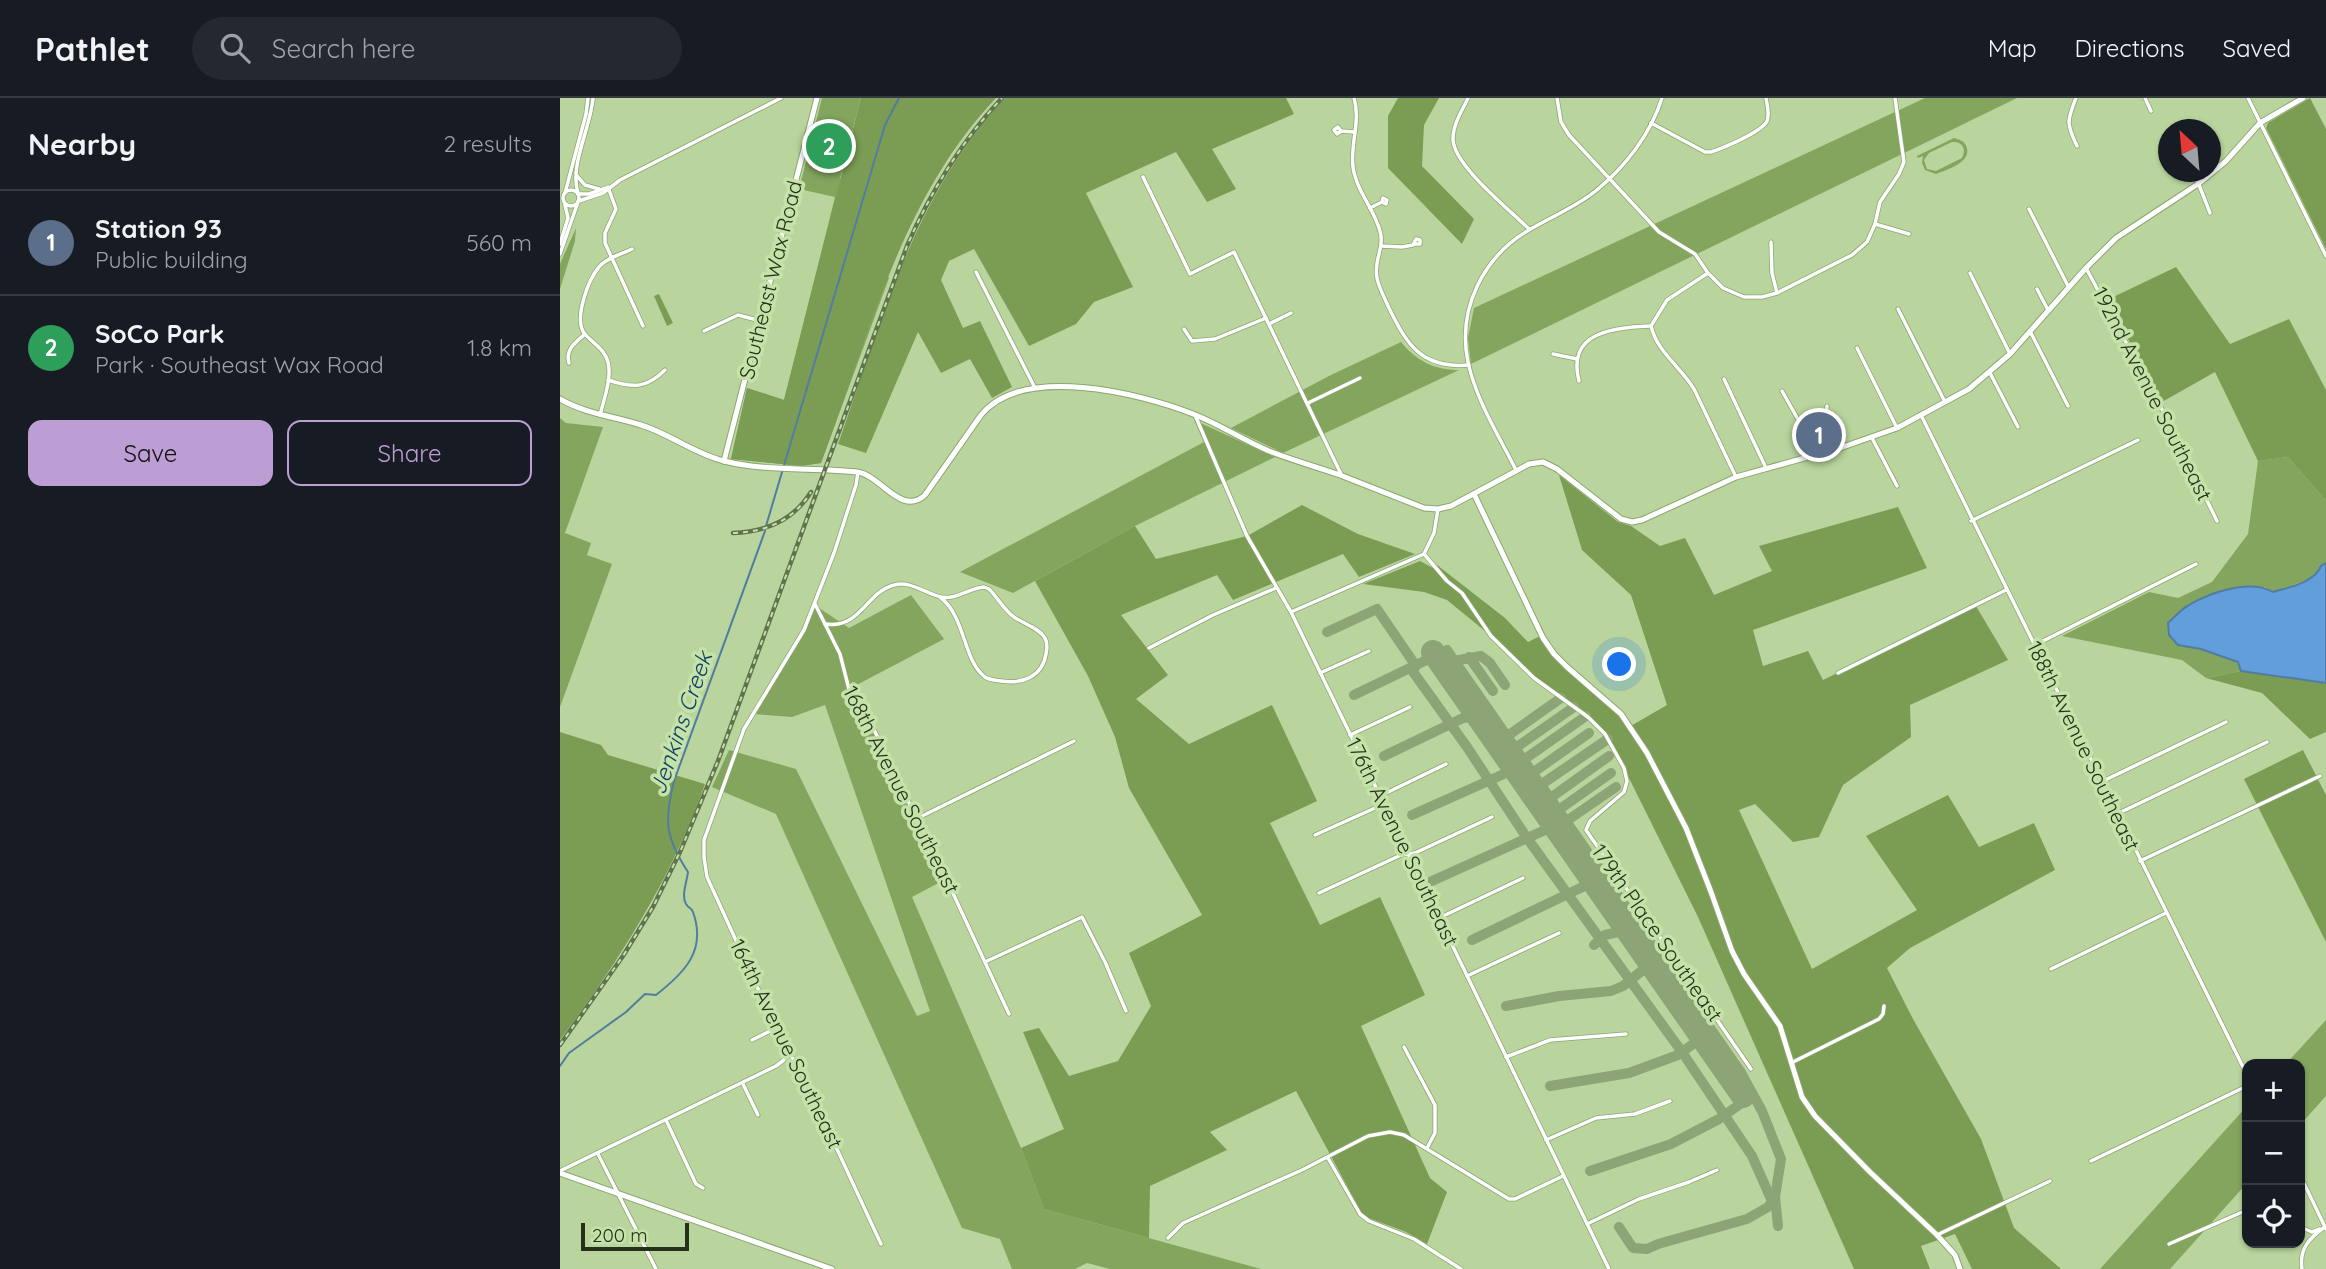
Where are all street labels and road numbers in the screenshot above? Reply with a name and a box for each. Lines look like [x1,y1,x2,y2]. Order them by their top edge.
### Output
street label: Southeast Wax Road [733,178,807,382]
street label: 192nd Avenue Southeast [2088,282,2218,505]
street label: 188th Avenue Southeast [2022,637,2146,855]
street label: 168th Avenue Southeast [838,681,966,898]
street label: 176th Avenue Southeast [1341,733,1465,950]
street label: 179th Place Southeast [1587,839,1729,1026]
street label: 164th Avenue Southeast [725,935,849,1153]

